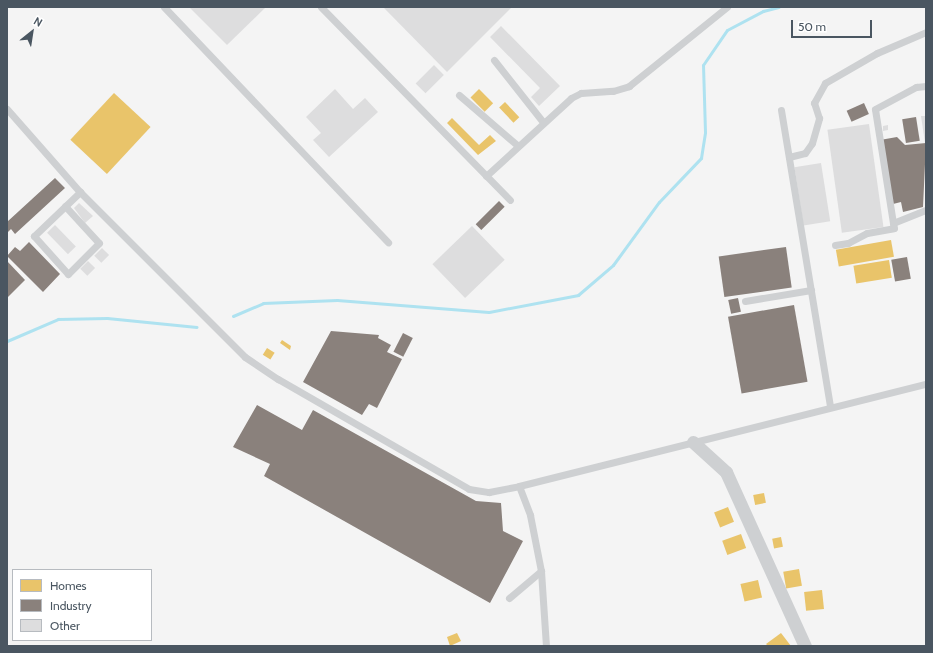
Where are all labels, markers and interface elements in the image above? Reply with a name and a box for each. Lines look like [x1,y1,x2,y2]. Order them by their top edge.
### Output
north arrow [12,12,52,52]
scale bar [793,12,874,38]
text: N [31,14,45,30]
text: 50 m [798,19,826,34]
legend [12,569,152,641]
text: Homes [50,578,87,593]
text: Industry [50,598,91,613]
text: Other [50,618,80,633]

